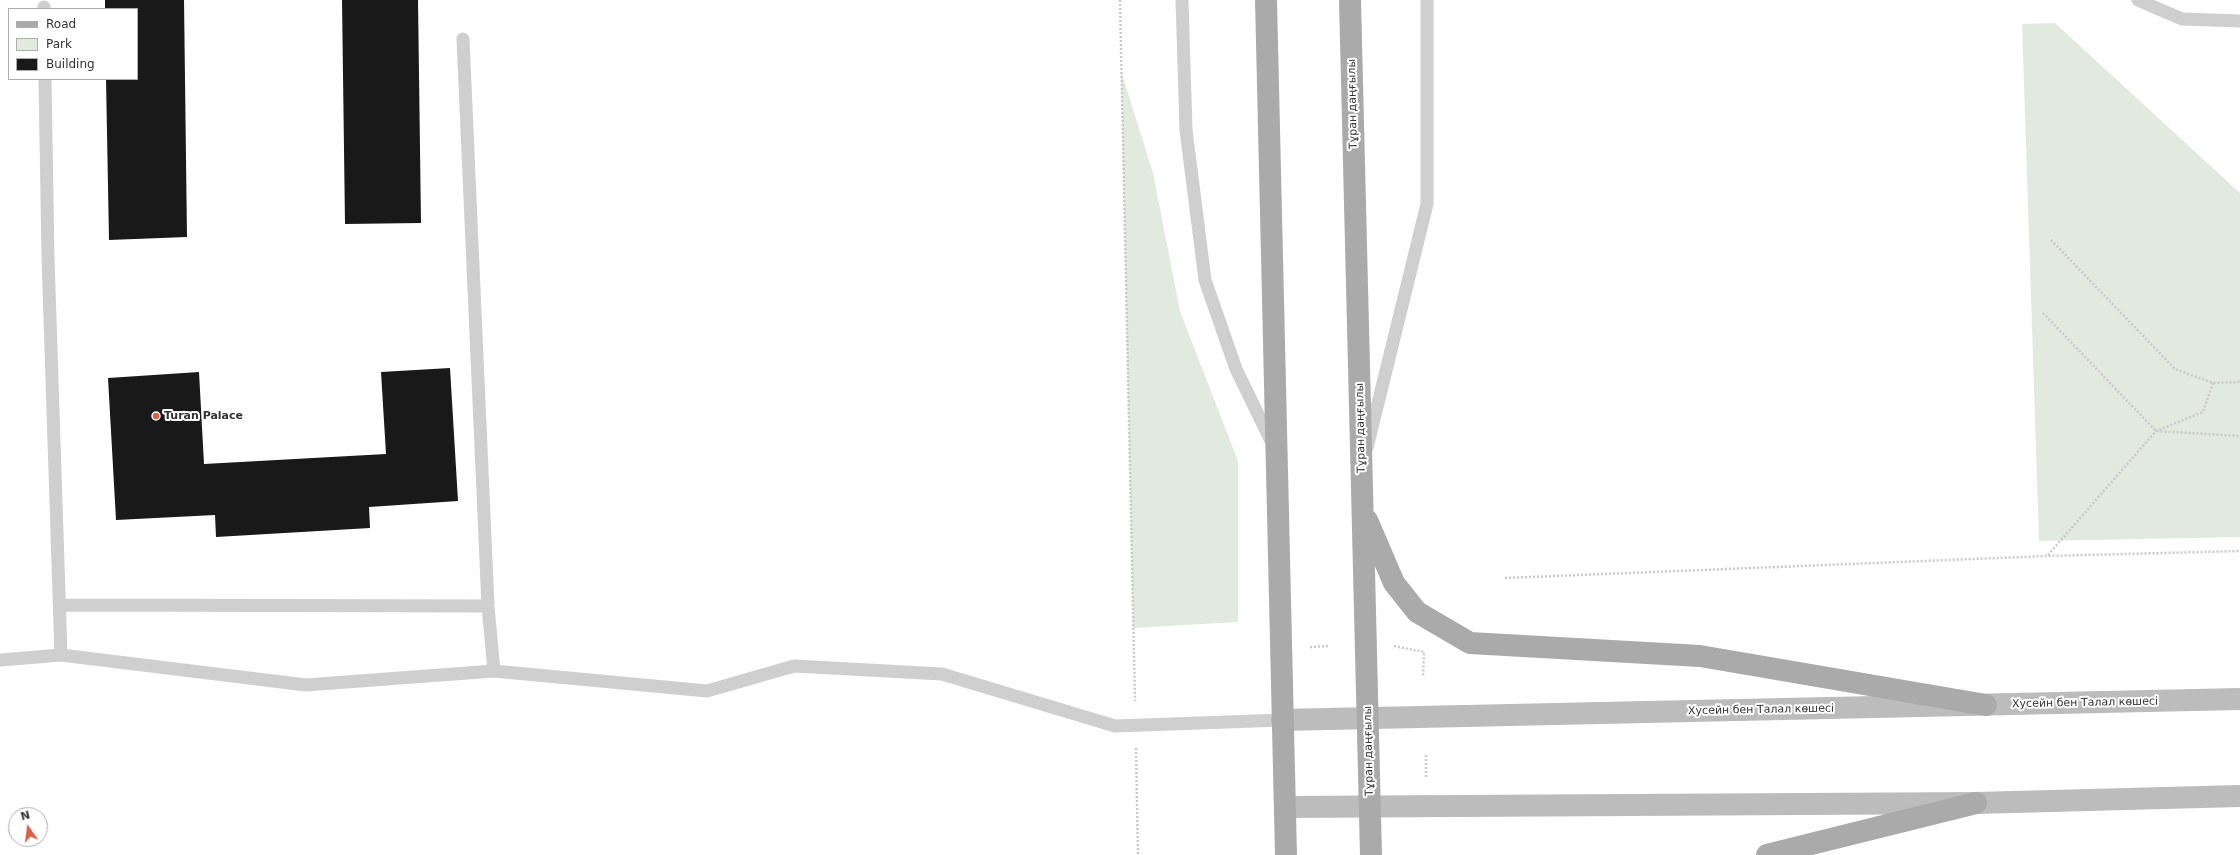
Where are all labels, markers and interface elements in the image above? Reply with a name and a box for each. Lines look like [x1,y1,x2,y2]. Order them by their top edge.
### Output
legend [8,8,138,80]
text: Road [46,17,76,31]
text: Park [46,37,72,51]
text: Building [46,57,95,71]
street label: Тұран даңғылы [1346,59,1360,149]
street label: Тұран даңғылы [1354,383,1368,473]
place label: Turan Palace [164,409,243,423]
marker: Turan Palace [151,411,161,421]
street label: Хусейн бен Талал көшесі [2012,695,2158,711]
street label: Хусейн бен Талал көшесі [1688,702,1834,718]
street label: Тұран даңғылы [1362,706,1376,796]
north arrow [8,807,48,847]
text: N [19,808,31,823]

